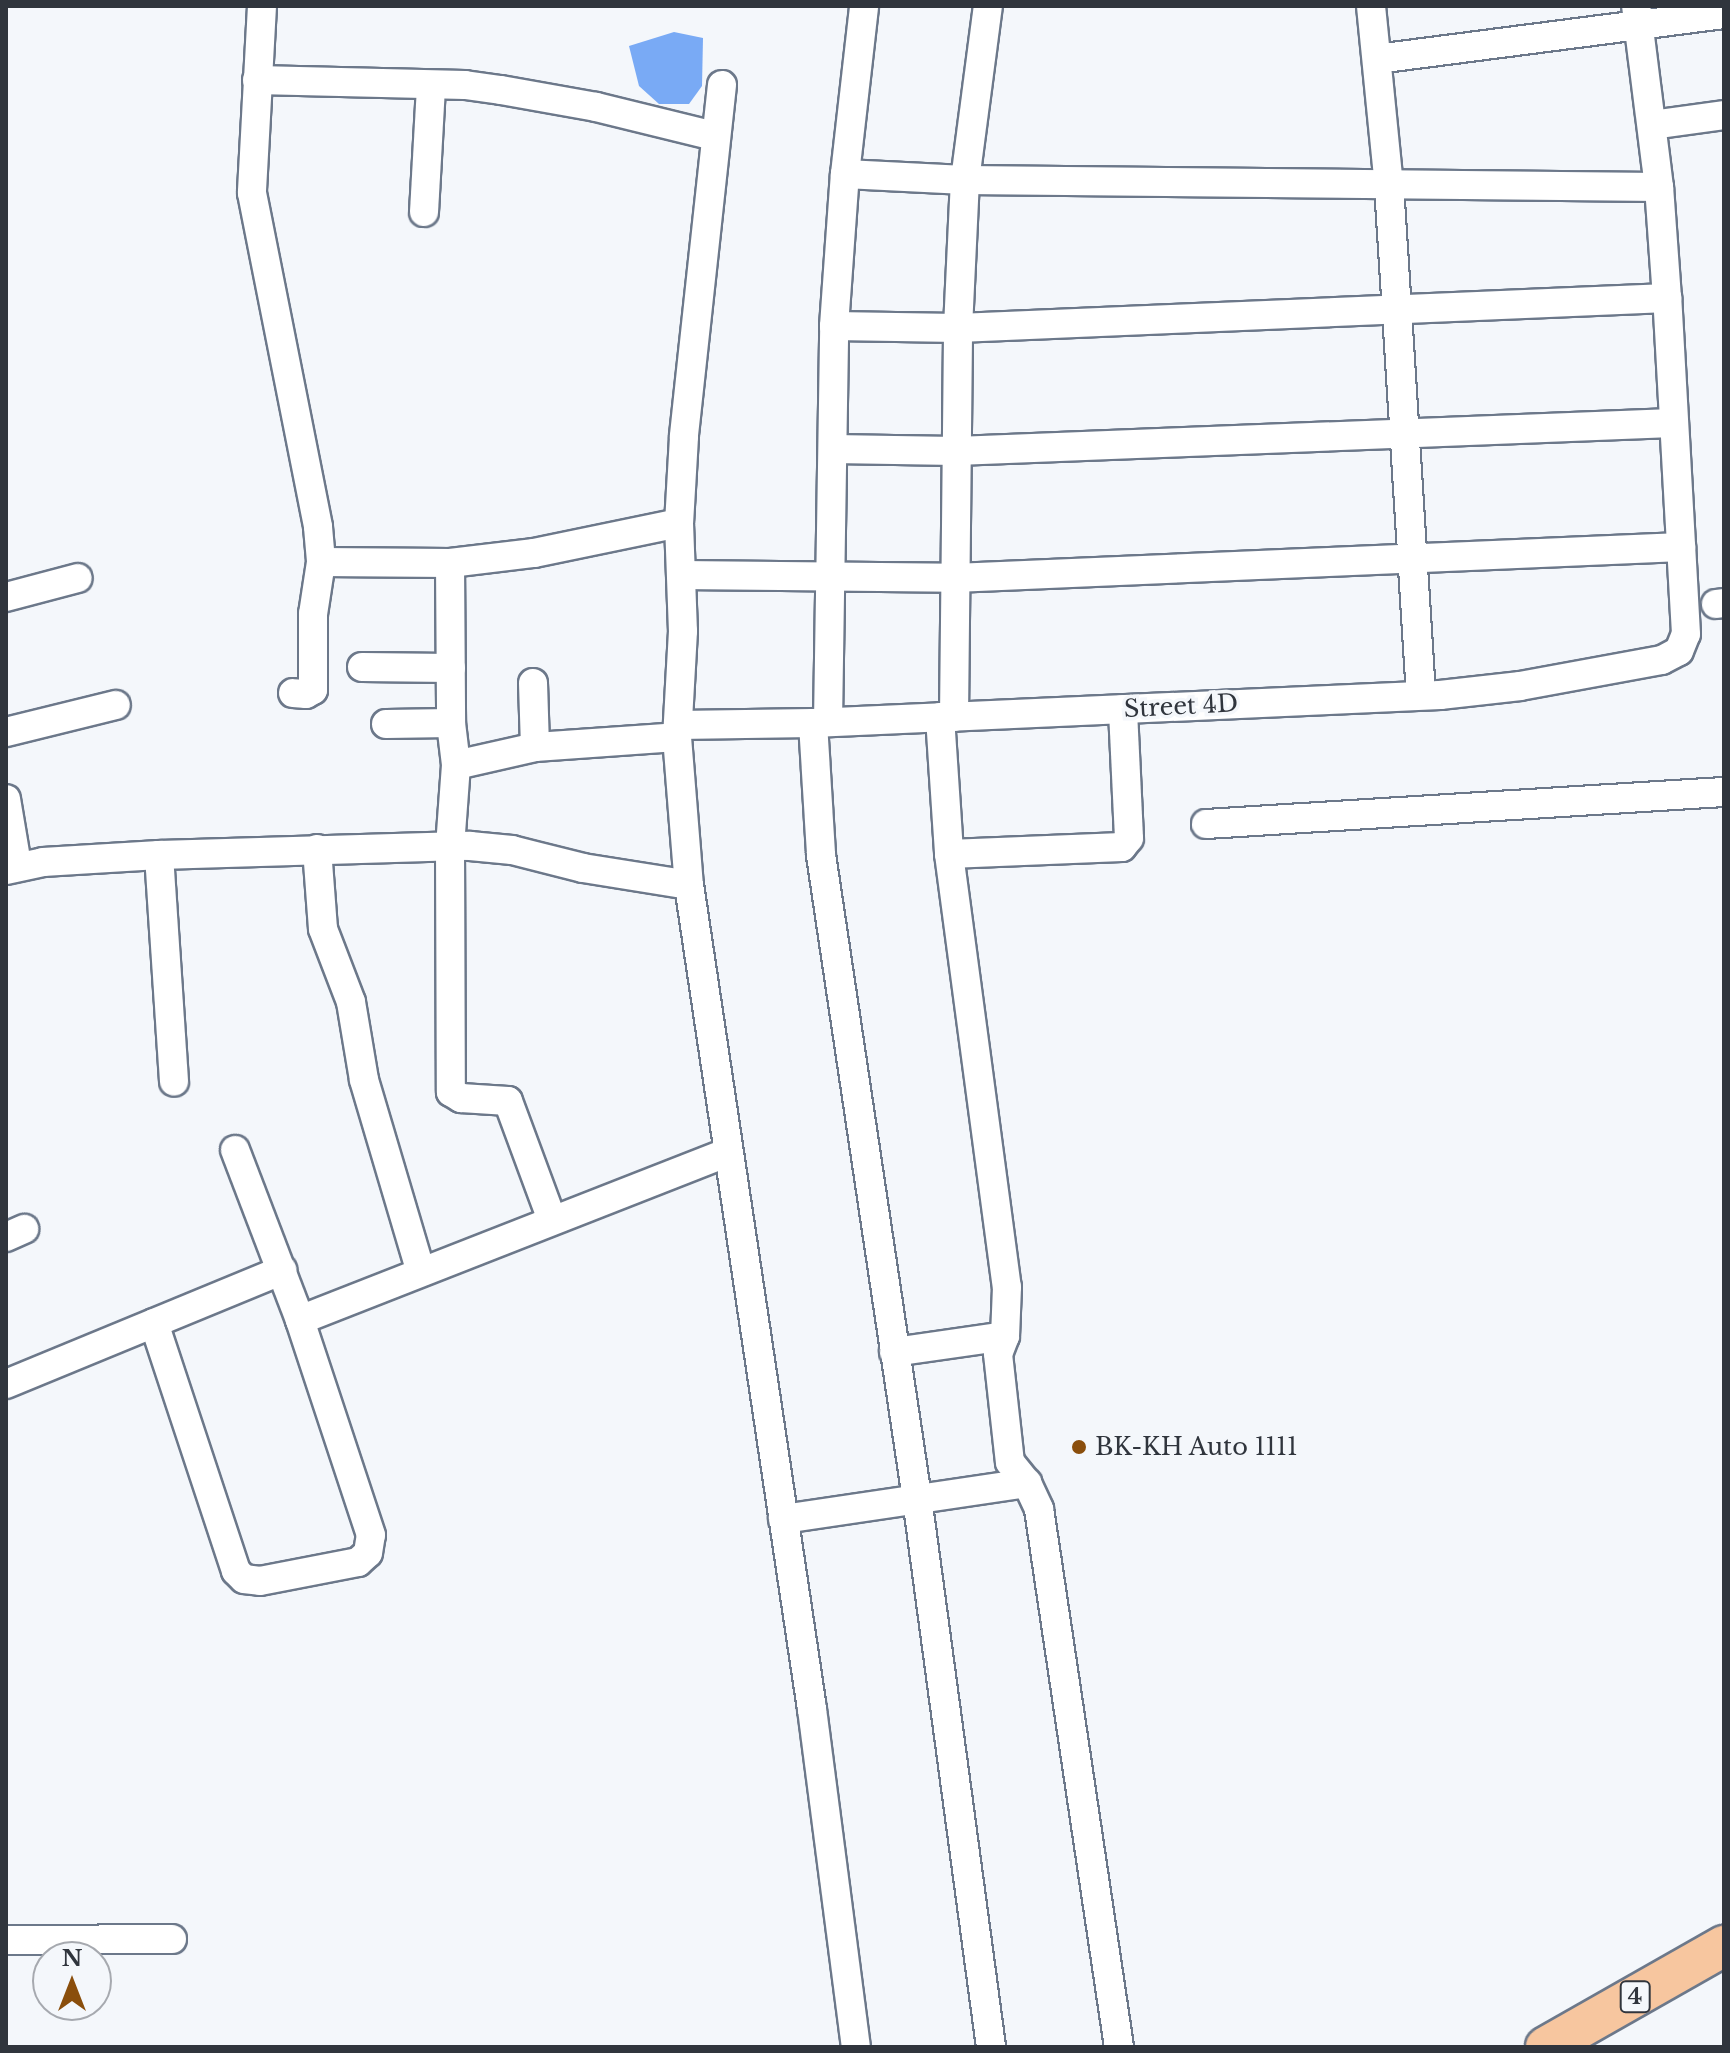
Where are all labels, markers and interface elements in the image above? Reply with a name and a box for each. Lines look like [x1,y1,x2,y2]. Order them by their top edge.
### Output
street label: Street 4D [1123,689,1239,723]
place label: BK-KH Auto 1111 [1095,1433,1299,1461]
marker: BK-KH Auto 1111 [1070,1438,1088,1456]
north arrow [32,1941,112,2021]
text: N [62,1945,82,1972]
road number: 4 [1619,1979,1651,2015]

